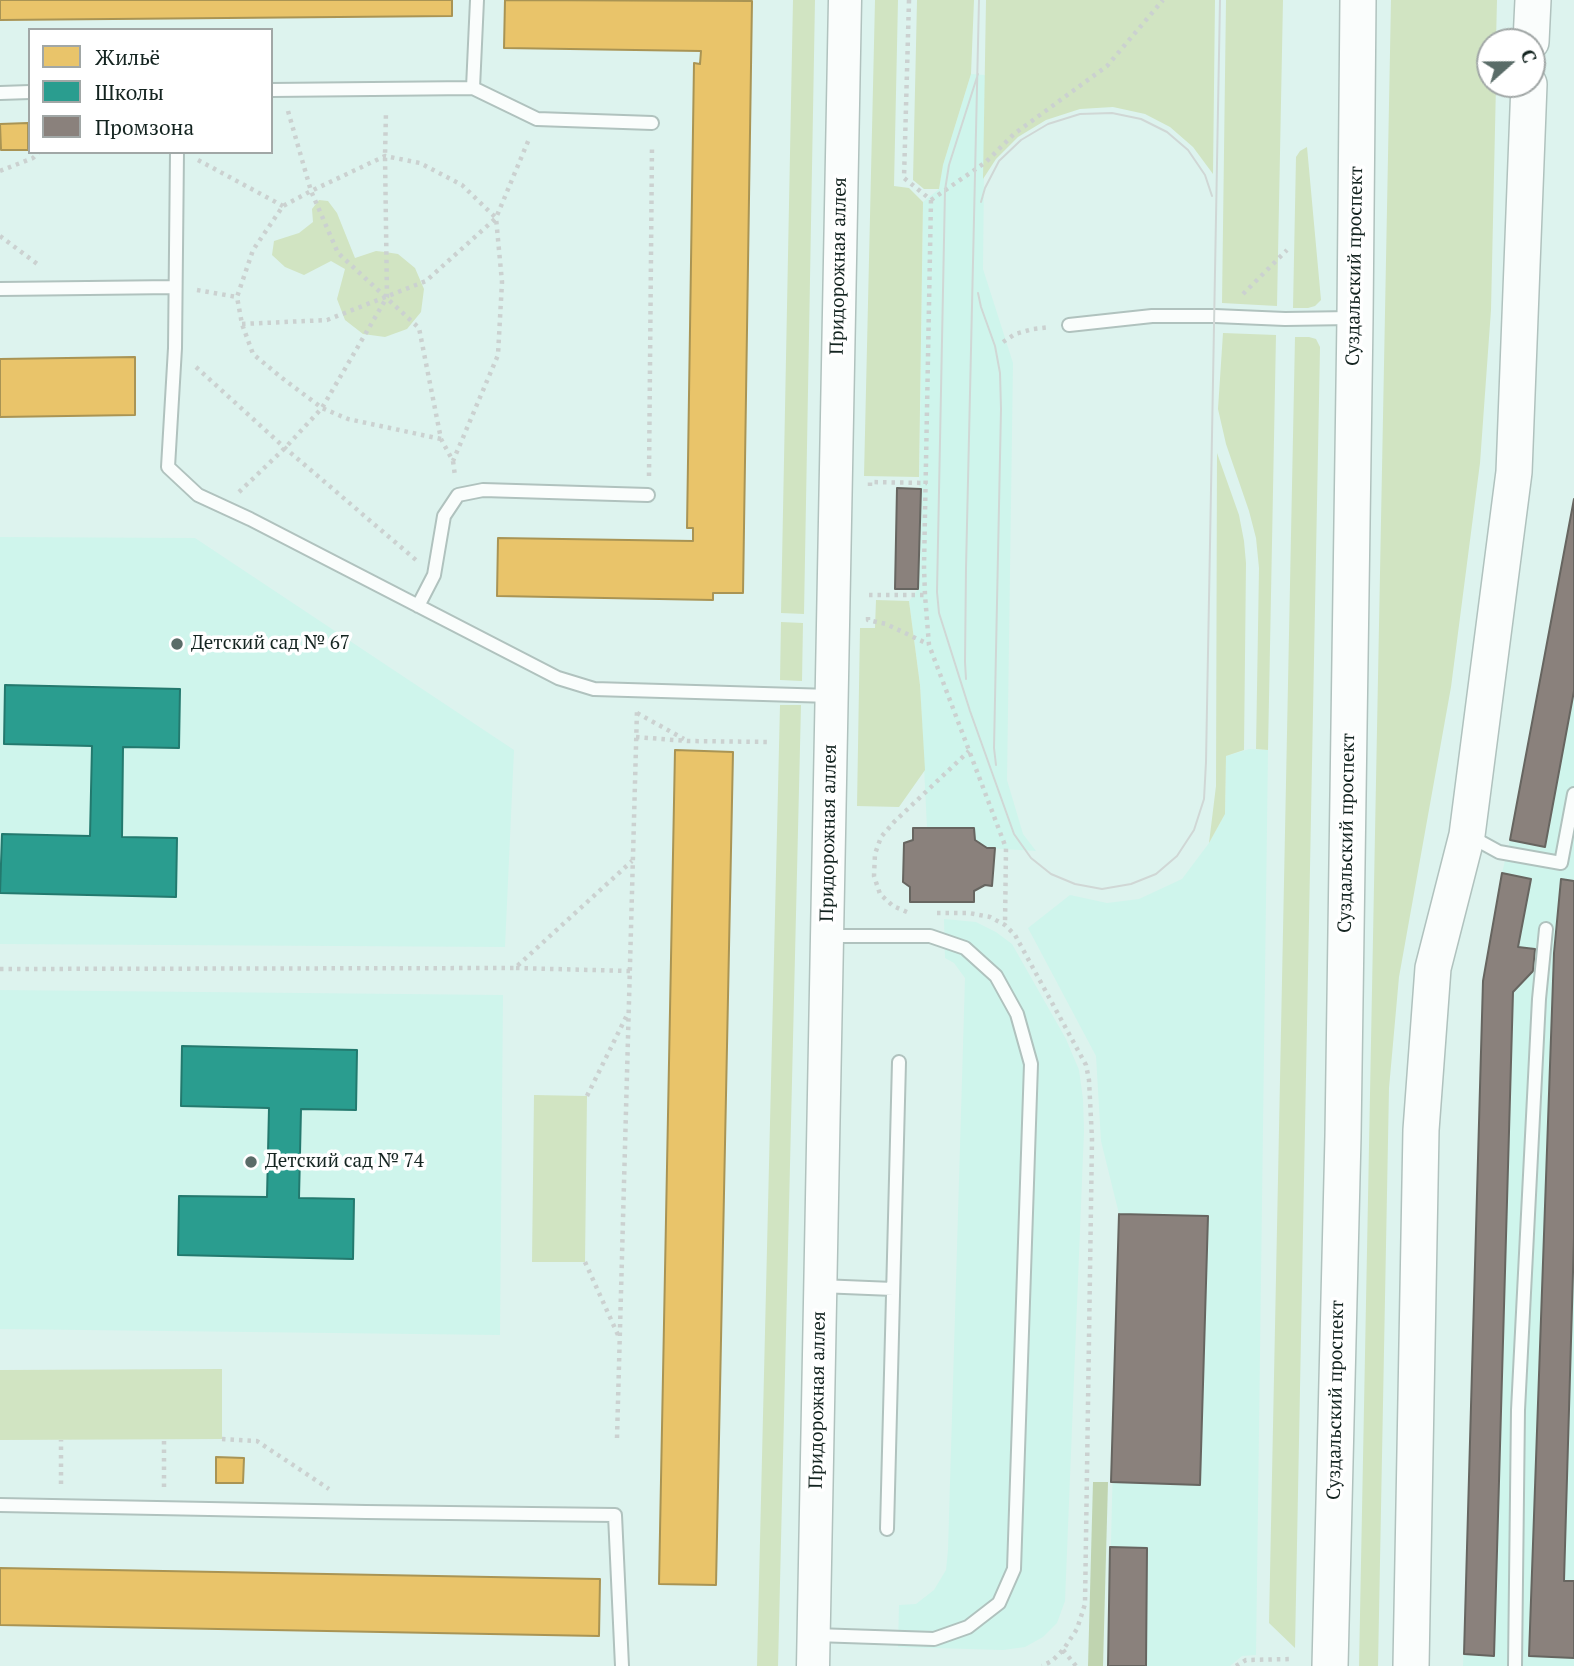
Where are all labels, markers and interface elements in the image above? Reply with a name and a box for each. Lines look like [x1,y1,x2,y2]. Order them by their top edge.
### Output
legend [28,28,273,154]
north arrow [1476,28,1546,98]
text: Жильё [95,43,160,71]
text: С [1515,46,1543,66]
text: Школы [95,78,164,106]
text: Промзона [95,113,194,141]
street label: Суздальский проспект [1342,166,1368,366]
street label: Придорожная аллея [826,177,852,355]
place label: Детский сад № 67 [191,633,350,655]
marker: Детский сад № 67 [169,636,185,652]
street label: Суздальский проспект [1334,733,1360,933]
street label: Придорожная аллея [816,744,842,922]
place label: Детский сад № 74 [265,1151,424,1173]
marker: Детский сад № 74 [243,1154,259,1170]
street label: Суздальский проспект [1323,1300,1349,1500]
street label: Придорожная аллея [805,1311,831,1489]

